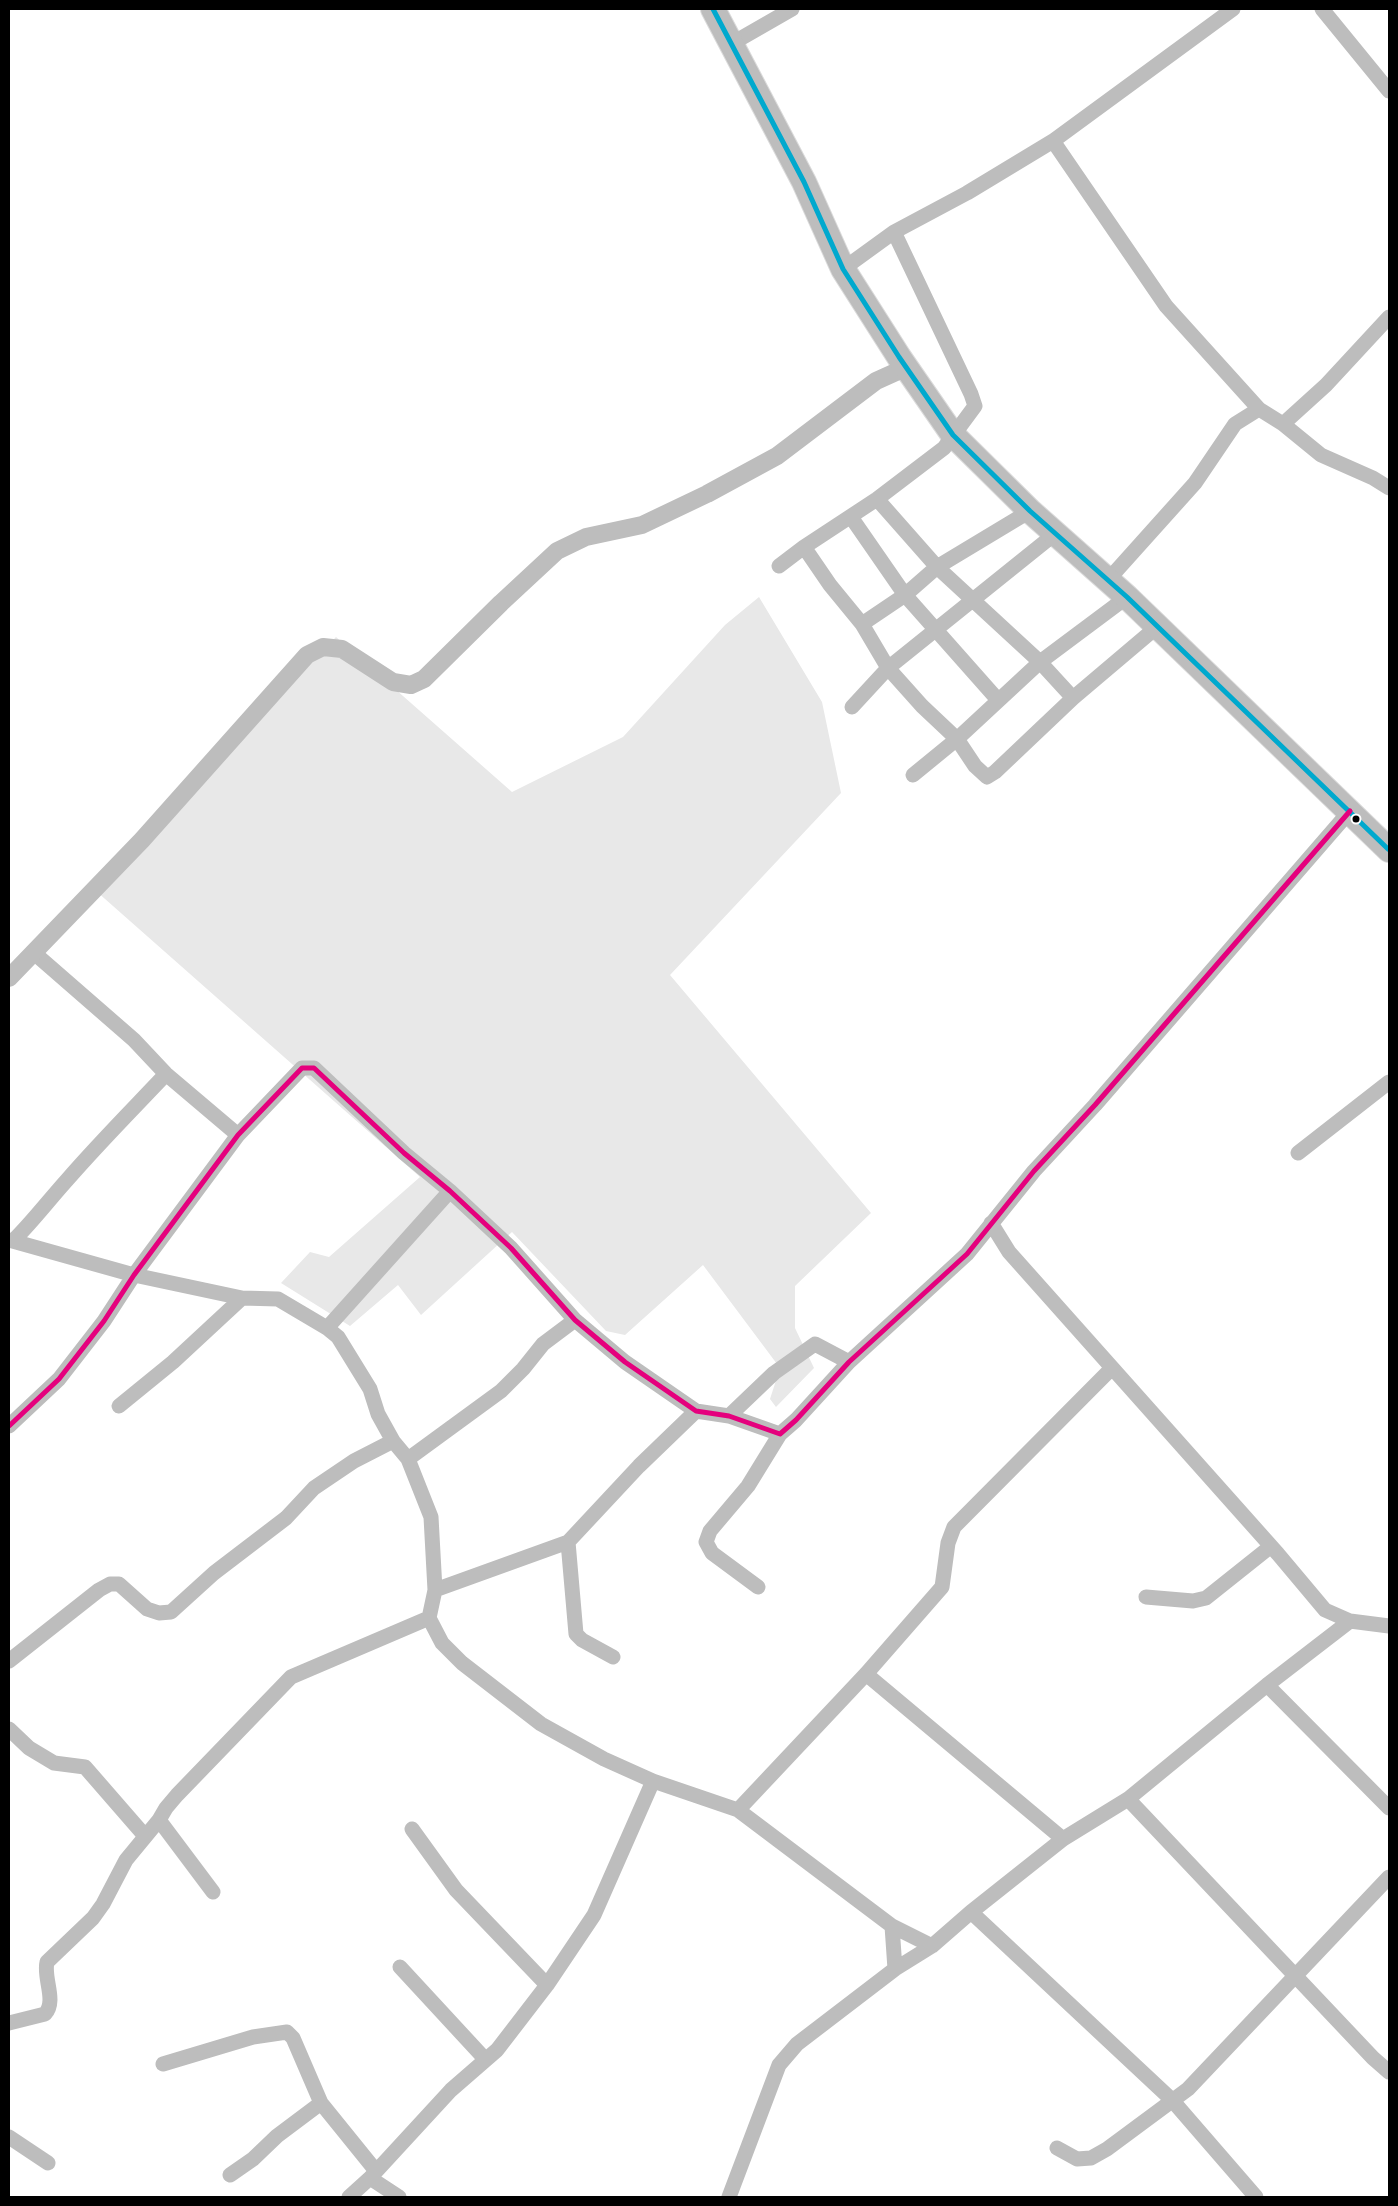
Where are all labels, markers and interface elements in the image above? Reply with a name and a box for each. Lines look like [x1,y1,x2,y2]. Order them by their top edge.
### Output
unlabelled marker [1351,814,1361,824]

